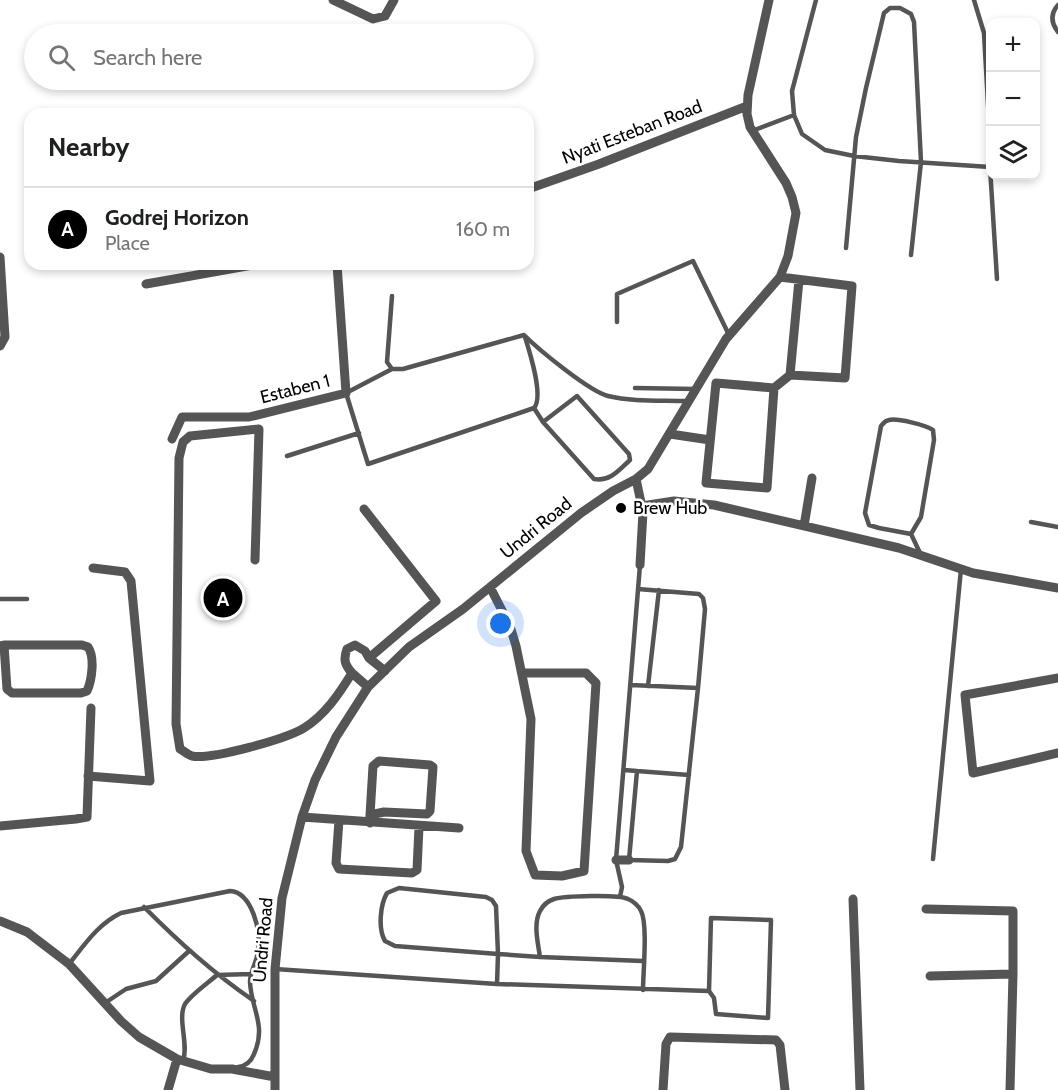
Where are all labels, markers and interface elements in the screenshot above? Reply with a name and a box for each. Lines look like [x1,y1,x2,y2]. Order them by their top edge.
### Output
map controls [986,18,1040,180]
button: + [986,18,1040,72]
search box [24,24,534,90]
icon: search [45,41,78,74]
text: Search here [93,44,202,71]
button: − [986,72,1040,126]
street label: Nyati Esteban Road [559,95,705,169]
button: layers [986,126,1040,180]
text: Nearby [48,131,129,163]
text: Godrej Horizon [105,204,249,231]
text: A [61,217,74,241]
text: 160 m [456,217,510,241]
text: Place [105,231,150,255]
street label: Estaben 1 [258,370,332,408]
street label: Undri Road [496,493,576,563]
place label: Brew Hub [633,497,707,519]
marker: Brew Hub [614,501,628,515]
pin: A [204,576,242,620]
your location [486,609,515,638]
street label: Undri Road [248,897,278,983]

